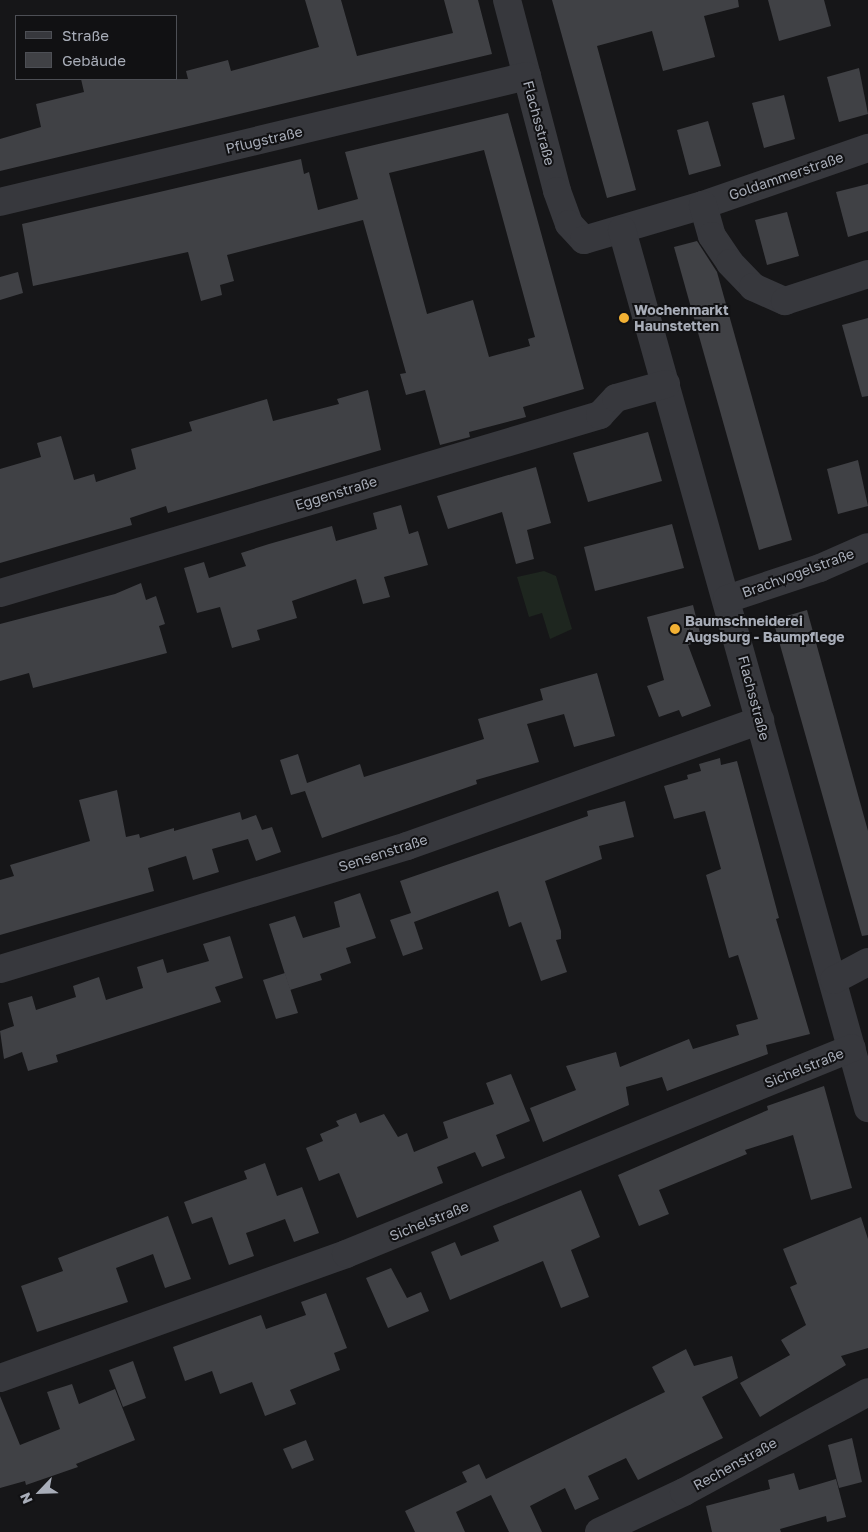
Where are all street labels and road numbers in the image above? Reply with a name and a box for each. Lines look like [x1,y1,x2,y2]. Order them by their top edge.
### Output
street label: Flachsstraße [520,79,558,167]
street label: Pflugstraße [224,123,304,157]
street label: Goldammerstraße [727,149,845,203]
street label: Eggenstraße [293,473,379,513]
street label: Brachvogelstraße [740,545,856,601]
street label: Flachsstraße [735,654,773,742]
street label: Sensenstraße [336,831,430,875]
street label: Sichelstraße [762,1044,846,1092]
street label: Sichelstraße [387,1197,471,1245]
street label: Rechenstraße [690,1434,780,1494]

